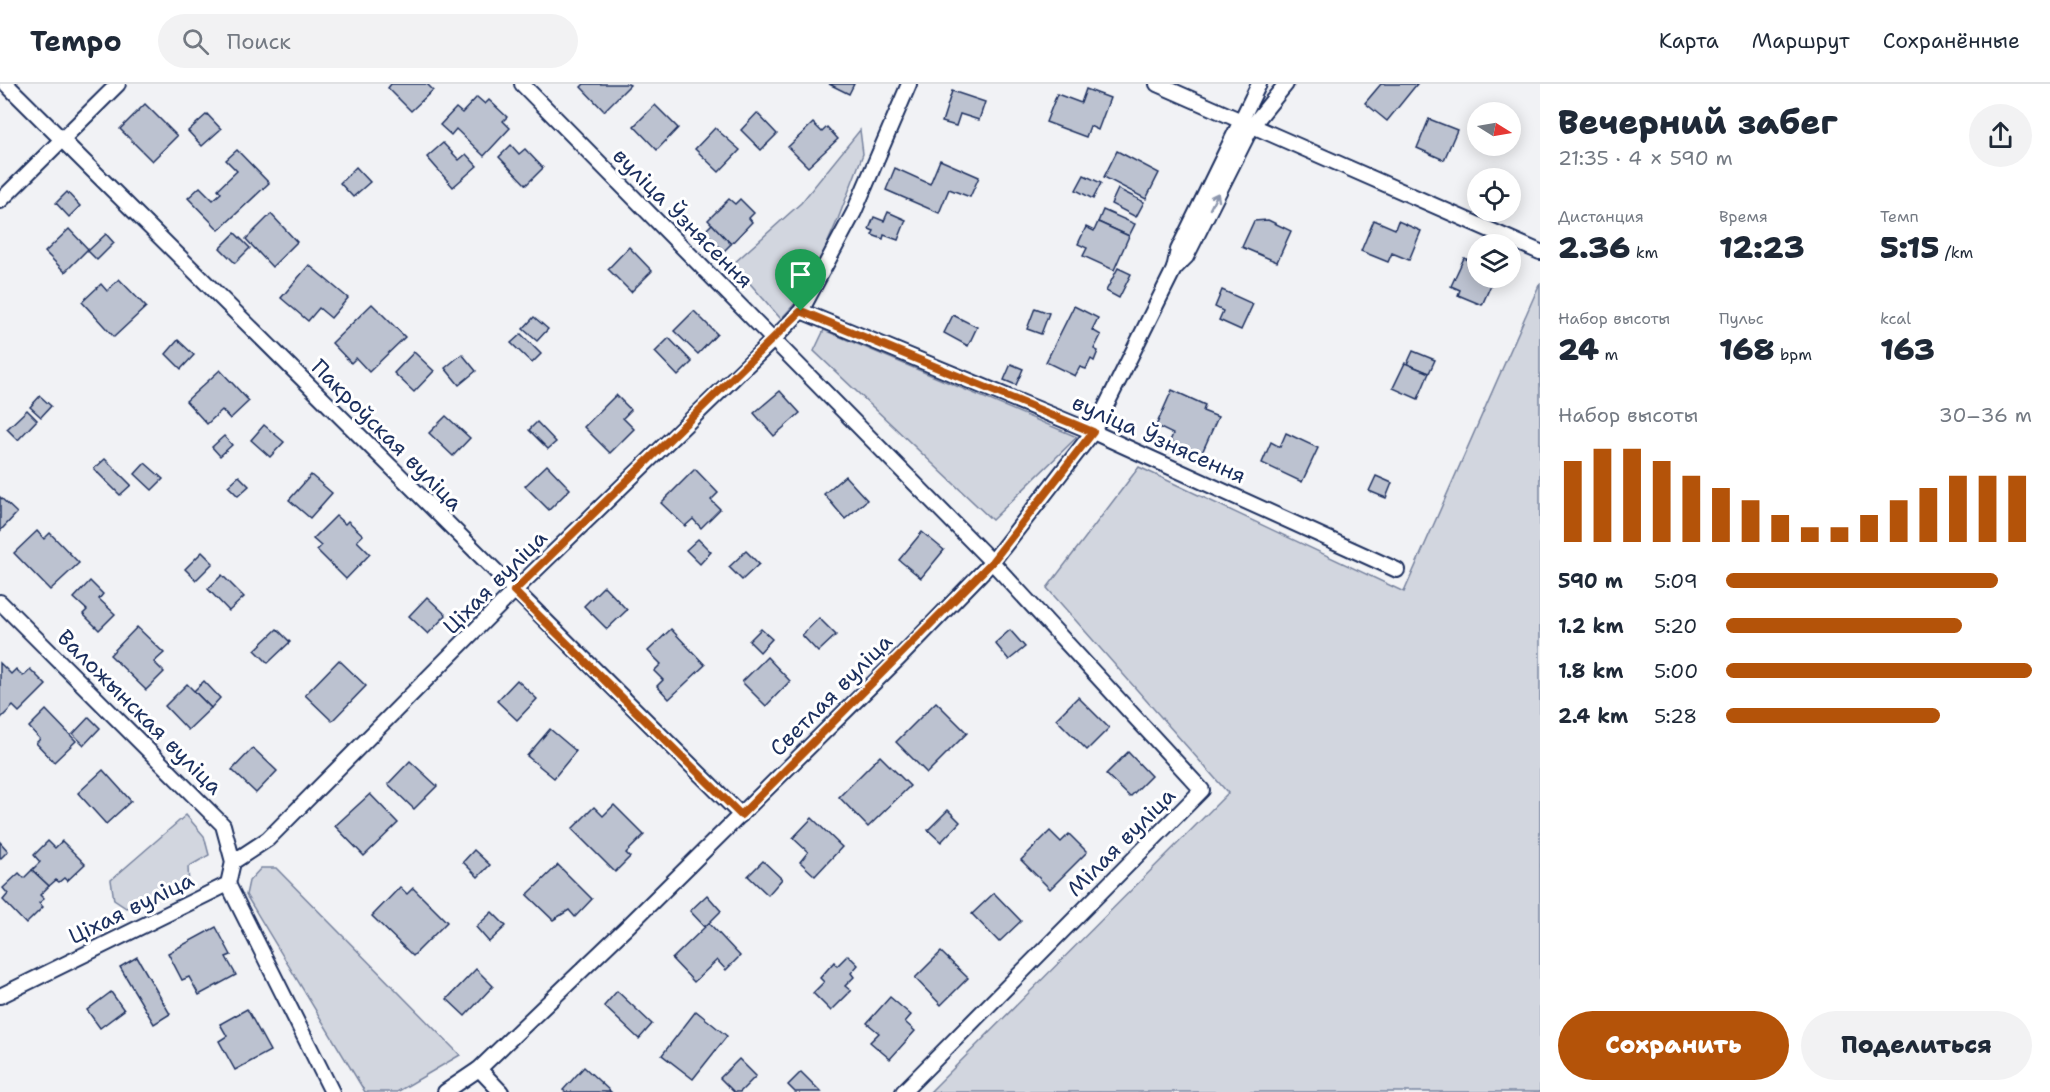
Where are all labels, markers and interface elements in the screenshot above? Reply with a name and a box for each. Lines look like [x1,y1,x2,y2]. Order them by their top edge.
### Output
search box [158,14,578,68]
text: Tempo [30,22,122,60]
icon: search [179,25,212,58]
text: Поиск [227,27,291,56]
text: Карта [1659,27,1719,55]
text: Маршрут [1752,27,1850,55]
text: Сохранённые [1883,27,2020,55]
text: Вечерний забег [1558,100,1838,145]
north arrow [1467,102,1521,156]
map controls [1467,102,1521,288]
button: share [1969,104,2032,167]
street label: вуліца Ўзнясення [607,142,759,294]
text: 21:35 · 4 × 590 m [1558,145,1733,171]
button: locate [1467,168,1521,222]
one-way arrow [1208,193,1220,210]
text: Дистанция [1558,206,1644,227]
text: Время [1719,206,1768,227]
text: Темп [1880,206,1919,227]
text: 2.36 [1558,227,1630,268]
text: 12:23 [1719,227,1805,268]
text: 5:15 [1880,227,1939,268]
button: layers [1467,234,1521,288]
text: km [1630,242,1658,263]
text: /km [1939,242,1973,263]
pin [775,249,826,311]
icon: arrive [784,258,817,291]
text: Набор высоты [1558,308,1670,329]
text: Пульс [1719,308,1764,329]
text: kcal [1880,308,1911,329]
text: 24 [1558,329,1599,370]
text: 168 [1719,329,1774,370]
text: 163 [1880,329,1935,370]
text: m [1599,344,1618,365]
text: bpm [1774,344,1812,365]
street label: Пакроўская вуліца [305,353,469,517]
street label: вуліца Ўзнясення [1068,388,1250,490]
text: Набор высоты [1558,402,1698,428]
text: 30–36 m [1939,402,2032,428]
street label: Ціхая вуліца [437,523,554,640]
text: 590 m [1558,568,1623,594]
text: 5:09 [1654,568,1698,594]
text: 1.2 km [1558,613,1624,639]
text: 5:20 [1654,613,1697,639]
street label: Валожынская вуліца [51,623,229,801]
street label: Светлая вуліца [763,627,899,763]
text: 1.8 km [1558,658,1624,684]
text: 5:00 [1654,658,1698,684]
text: 2.4 km [1558,703,1628,729]
text: 5:28 [1654,703,1697,729]
street label: Мілая вуліца [1060,781,1182,903]
street label: Ціхая вуліца [63,865,199,951]
button: Сохранить [1558,1011,1789,1080]
button: Поделиться [1801,1011,2032,1080]

